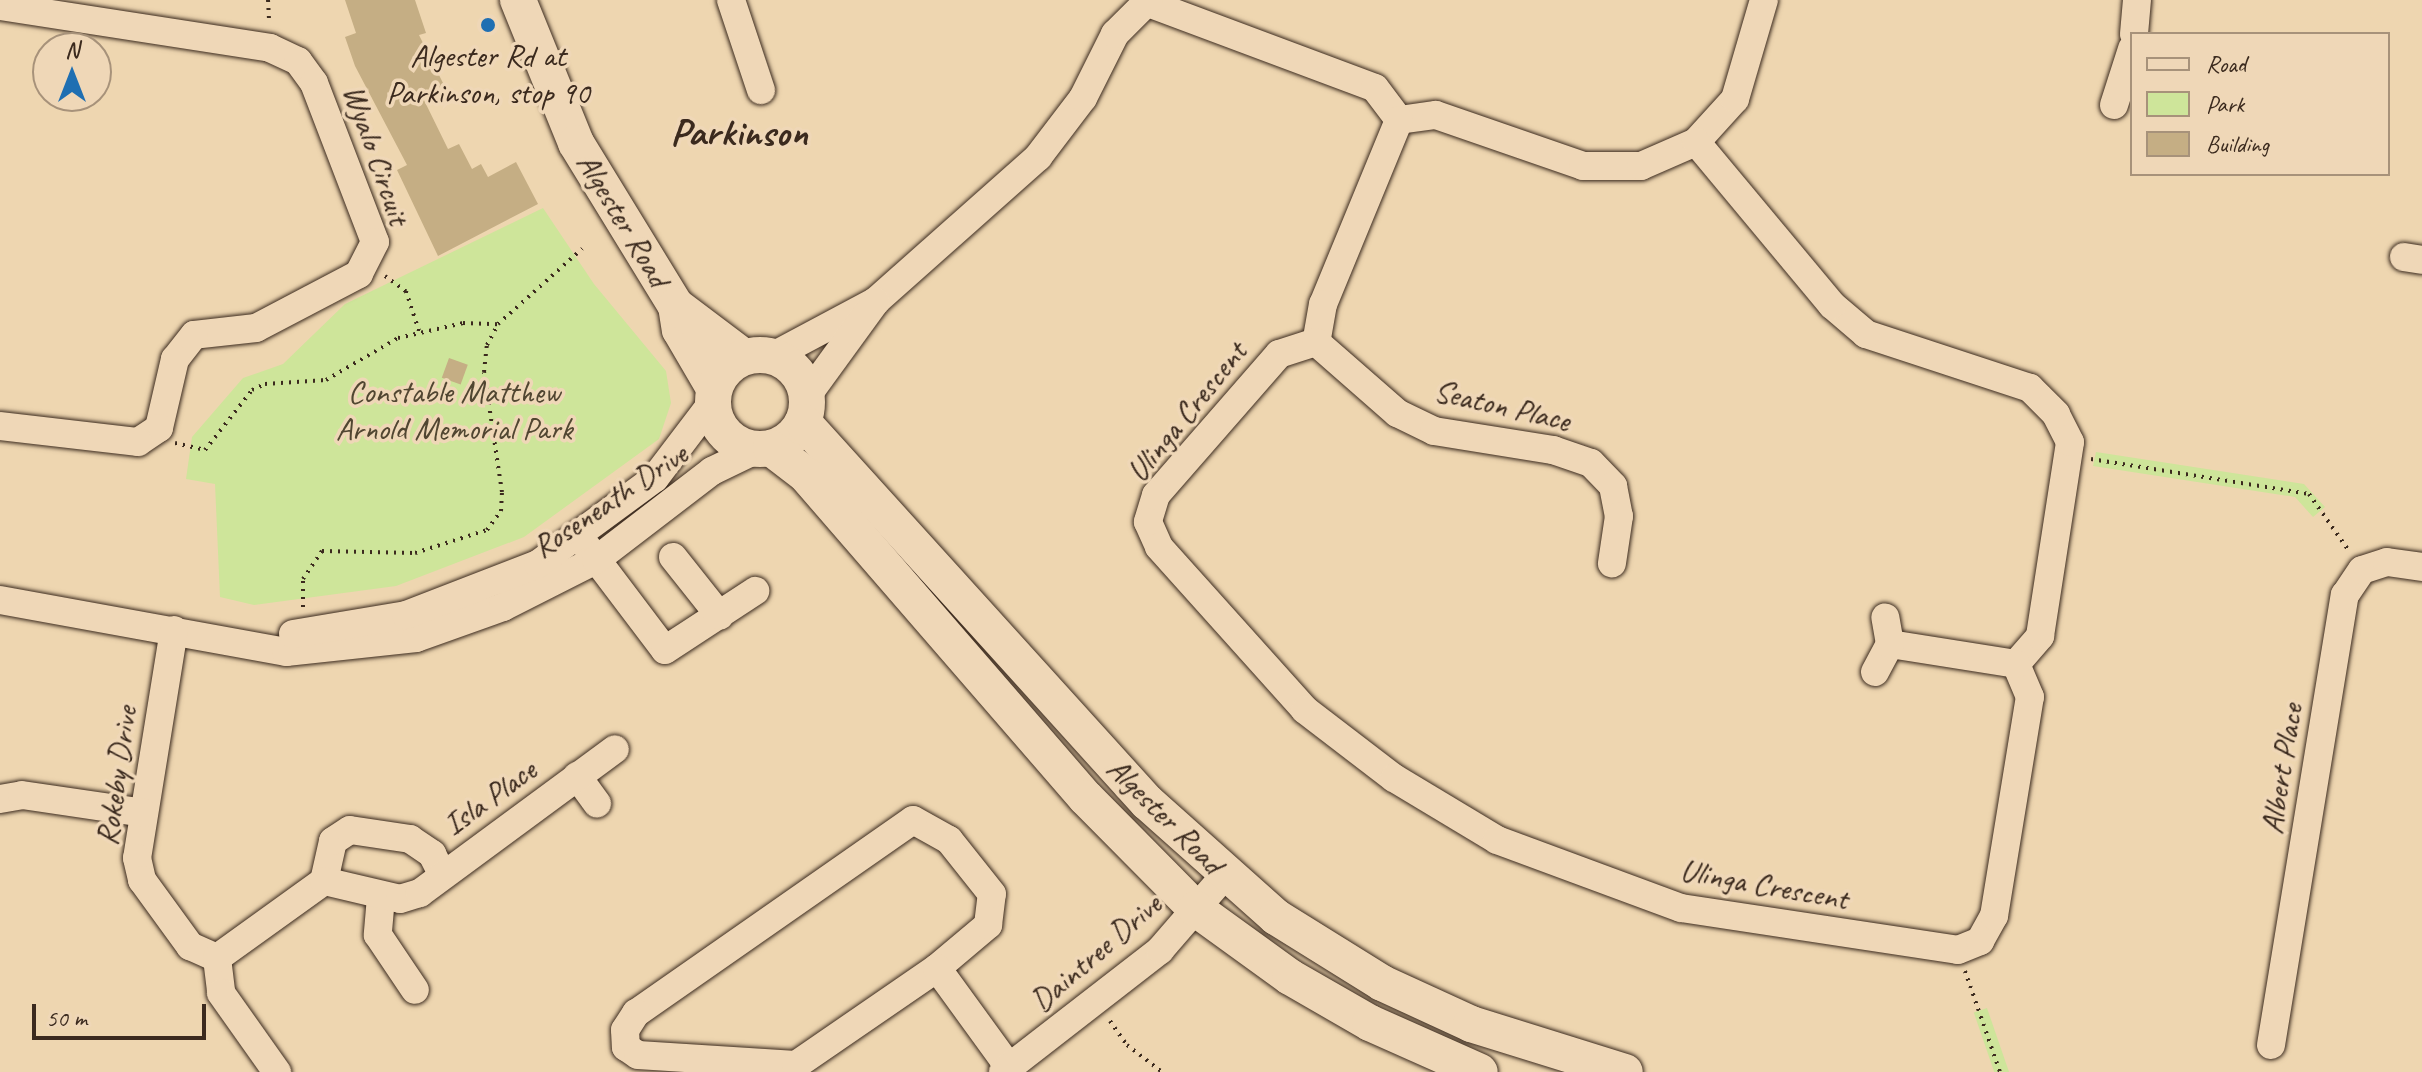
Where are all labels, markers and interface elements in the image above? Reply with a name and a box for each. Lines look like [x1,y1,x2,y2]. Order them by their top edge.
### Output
marker: Algester Rd at Parkinson, stop 90 [479,16,497,34]
north arrow [32,32,112,112]
legend [2130,32,2390,176]
text: N [65,36,79,64]
place label: Algester Rd at Parkinson, stop 90 [386,38,590,113]
text: Road [2206,49,2246,79]
street label: Wyalo Circuit [334,80,418,230]
text: Park [2206,89,2244,119]
district label: Parkinson [670,108,808,156]
text: Building [2206,129,2269,159]
street label: Algester Road [568,147,678,293]
street label: Ulinga Crescent [1119,334,1255,490]
street label: Seaton Place [1430,372,1574,440]
park label: Constable Matthew Arnold Memorial Park [336,374,572,449]
street label: Roseneath Drive [525,435,695,567]
street label: Albert Place [2253,701,2311,837]
street label: Rokeby Drive [88,704,146,848]
street label: Algester Road [1099,750,1231,882]
street label: Isla Place [436,751,544,845]
street label: Ulinga Crescent [1677,851,1851,919]
street label: Daintree Drive [1023,886,1169,1020]
scale bar [36,988,210,1038]
text: 50 m [46,1003,87,1033]

